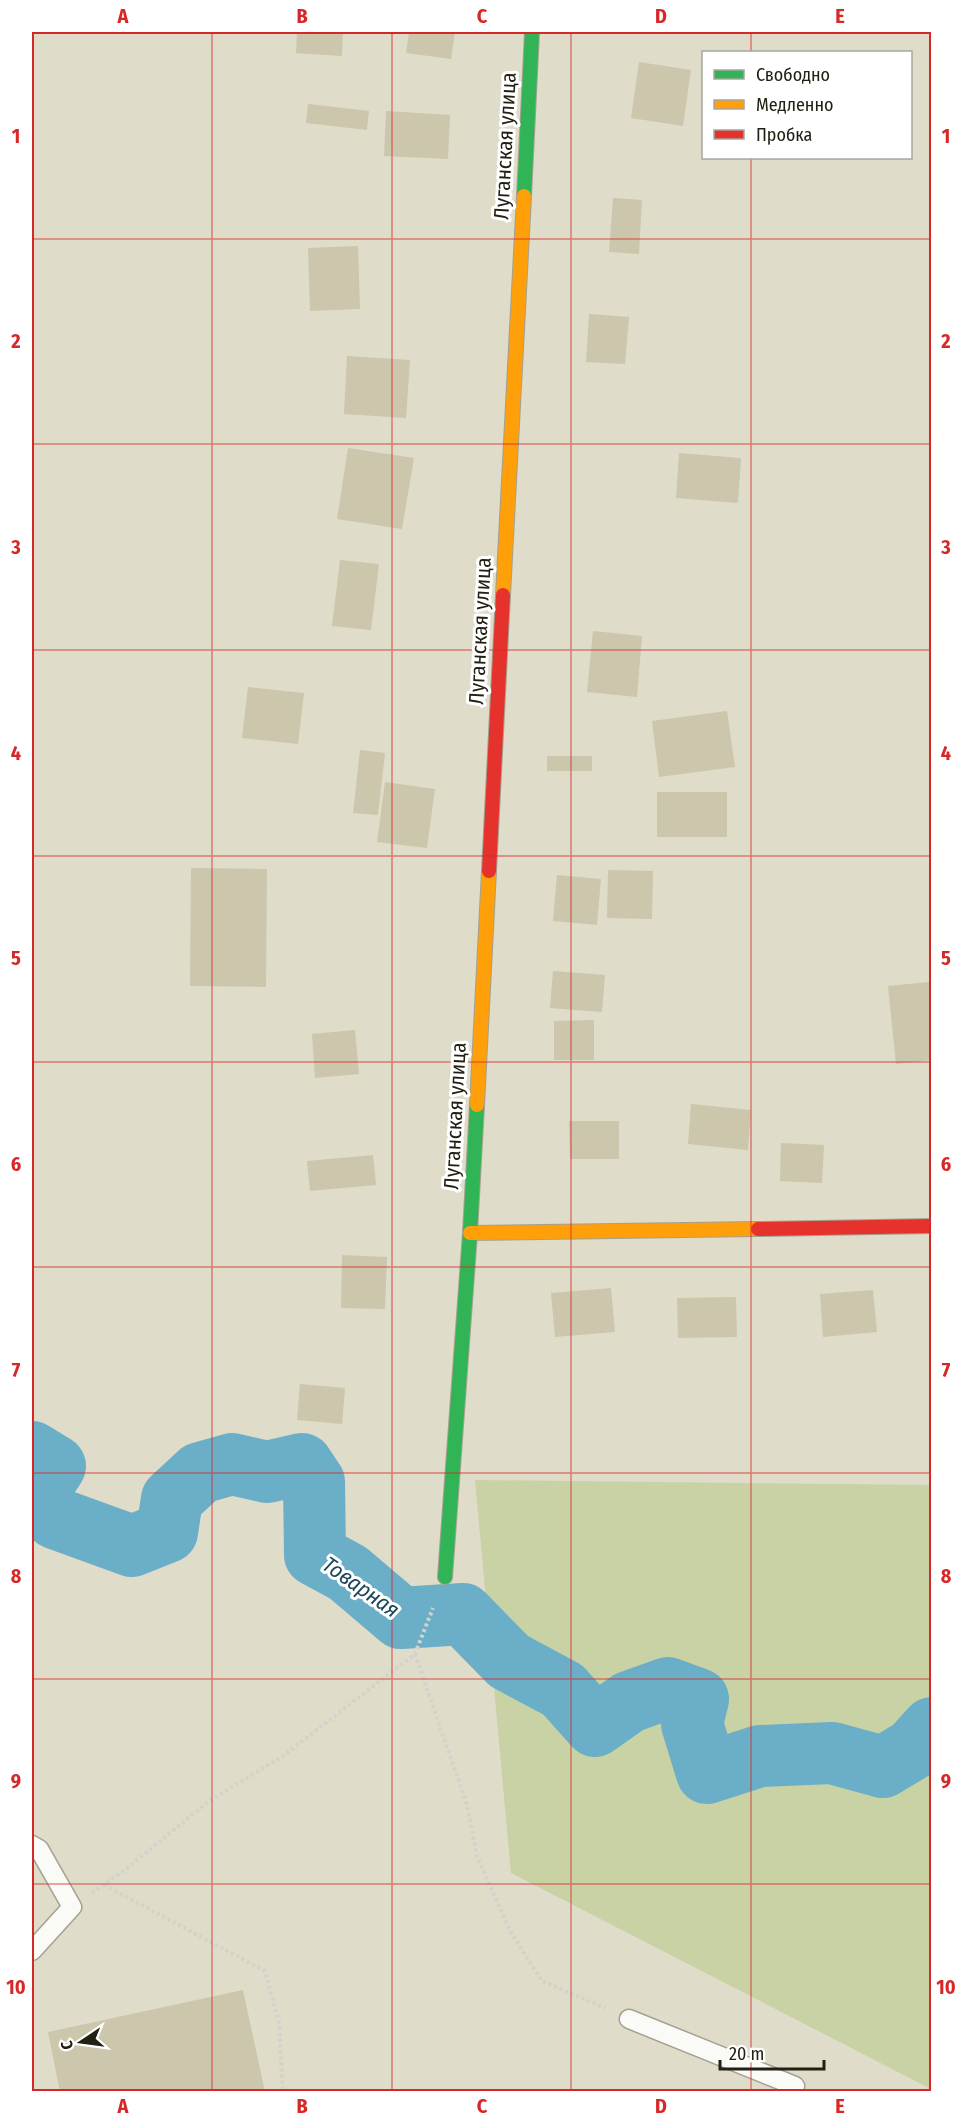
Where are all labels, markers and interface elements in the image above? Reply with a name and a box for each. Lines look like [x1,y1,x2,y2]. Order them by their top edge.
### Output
text: A [117,4,130,28]
text: B [296,4,308,28]
text: C [477,4,488,28]
text: D [655,4,667,28]
text: E [835,4,845,28]
legend [702,51,912,159]
text: Свободно [756,64,830,86]
street label: Луганская улица [488,72,522,220]
text: Медленно [756,94,834,116]
text: 1 [12,124,20,148]
text: Пробка [756,124,812,146]
text: 1 [942,124,950,148]
text: 2 [10,329,21,353]
text: 2 [940,329,951,353]
text: 3 [10,535,21,559]
text: 3 [940,535,951,559]
street label: Луганская улица [463,557,497,705]
text: 4 [11,741,21,765]
text: 4 [941,741,951,765]
text: 5 [11,946,21,970]
text: 5 [941,946,951,970]
street label: Луганская улица [438,1042,472,1190]
text: 6 [11,1152,21,1176]
text: 6 [941,1152,951,1176]
text: 7 [12,1358,21,1382]
text: 7 [942,1358,951,1382]
water label: Товарная [317,1551,405,1623]
text: 8 [11,1564,22,1588]
text: 8 [941,1564,952,1588]
text: 9 [11,1769,21,1793]
text: 9 [941,1769,951,1793]
text: 10 [6,1975,26,1999]
text: 10 [936,1975,956,1999]
north arrow [51,2012,111,2072]
scale bar [720,2033,824,2071]
text: С [57,2038,77,2051]
text: 20 m [729,2043,764,2065]
text: A [117,2094,130,2118]
text: B [296,2094,308,2118]
text: C [477,2094,488,2118]
text: D [655,2094,667,2118]
text: E [835,2094,845,2118]

